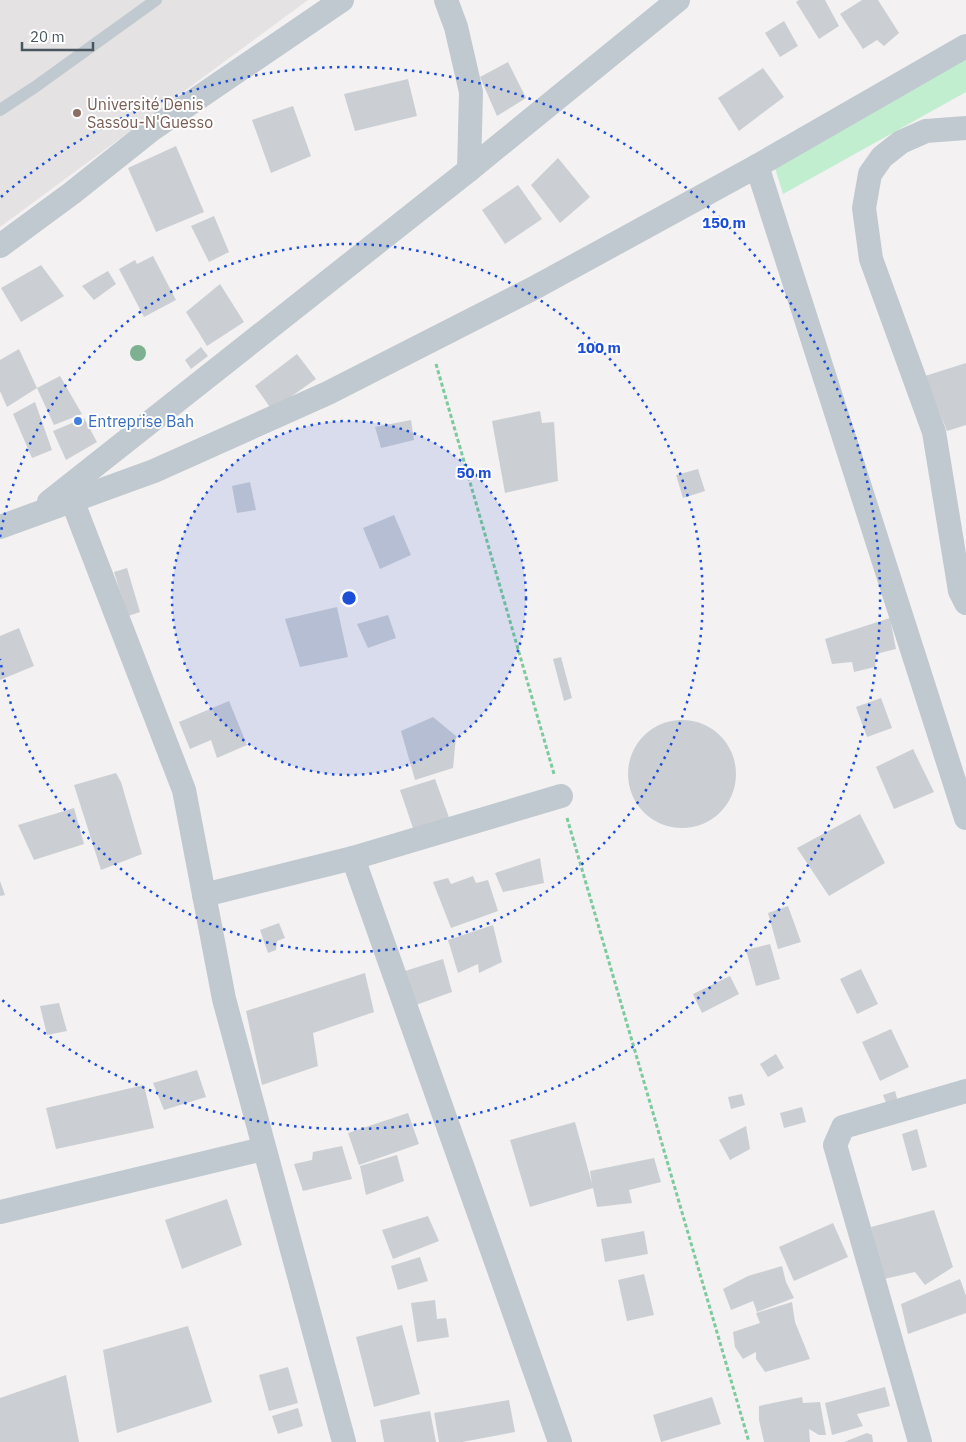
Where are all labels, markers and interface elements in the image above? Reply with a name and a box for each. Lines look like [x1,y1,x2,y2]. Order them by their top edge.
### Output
scale bar [22,20,94,52]
text: 20 m [30,27,65,46]
place label: Université Denis Sassou-N'Guesso [87,94,213,132]
marker: Université Denis Sassou-N'Guesso [71,107,83,119]
text: 150 m [702,213,746,232]
text: 100 m [577,338,621,357]
place label: Entreprise Bah [88,411,194,431]
marker: Entreprise Bah [72,415,84,427]
text: 50 m [457,463,491,482]
centre of rings [340,589,358,607]

